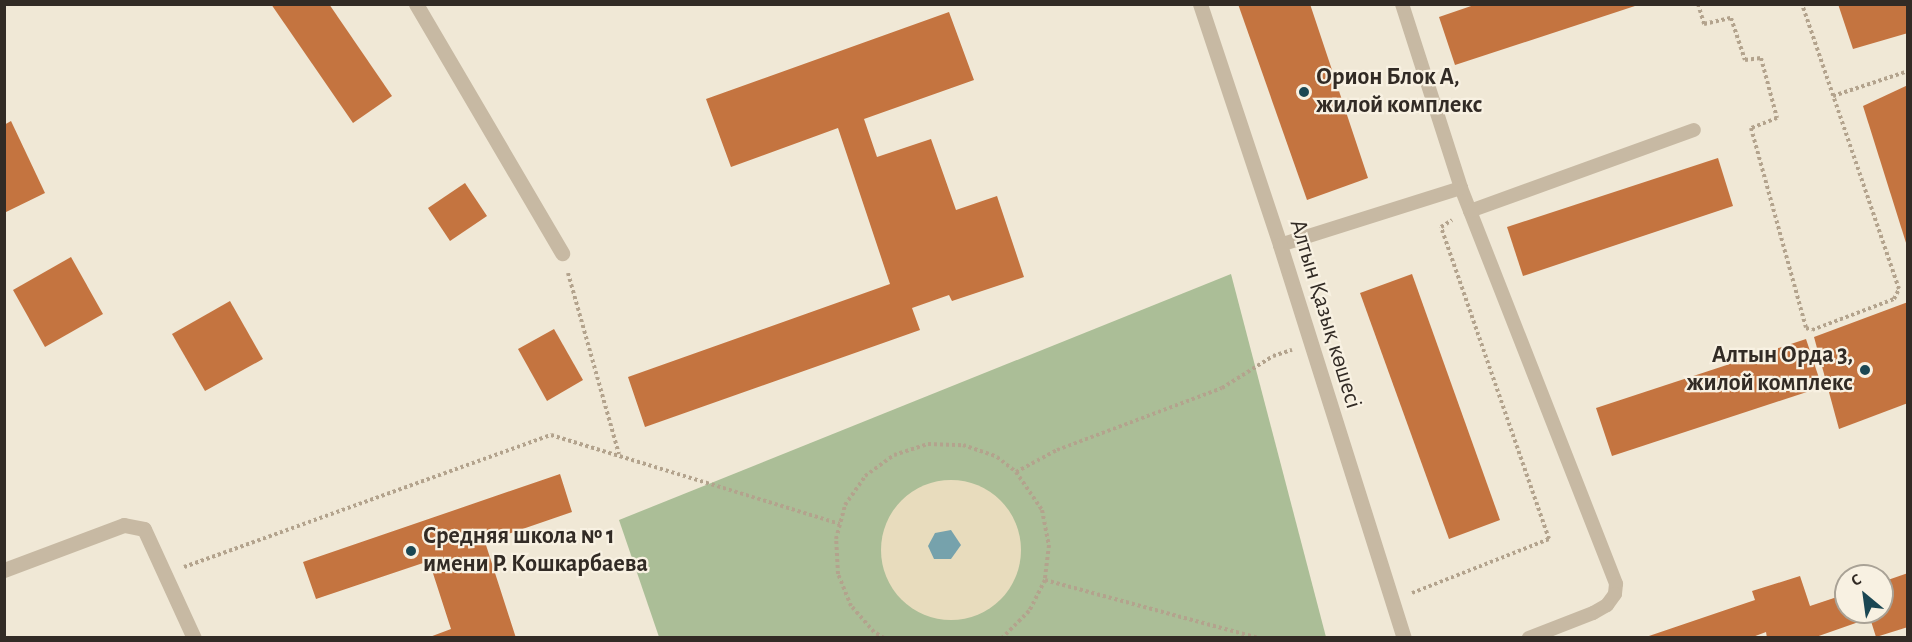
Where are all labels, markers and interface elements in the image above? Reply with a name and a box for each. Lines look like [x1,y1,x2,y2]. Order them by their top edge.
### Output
place label: Орион Блок А, жилой комплекс [1316,64,1483,120]
marker: Орион Блок А, жилой комплекс [1297,85,1311,99]
street label: Алтын Қазық көшесі [1283,216,1367,412]
place label: Алтын Орда 3, жилой комплекс [1686,342,1853,398]
marker: Алтын Орда 3, жилой комплекс [1858,363,1872,377]
place label: Средняя школа № 1 имени Р. Кошкарбаева [423,523,648,579]
marker: Средняя школа № 1 имени Р. Кошкарбаева [404,544,418,558]
north arrow [1834,564,1894,624]
text: С [1848,571,1864,589]

